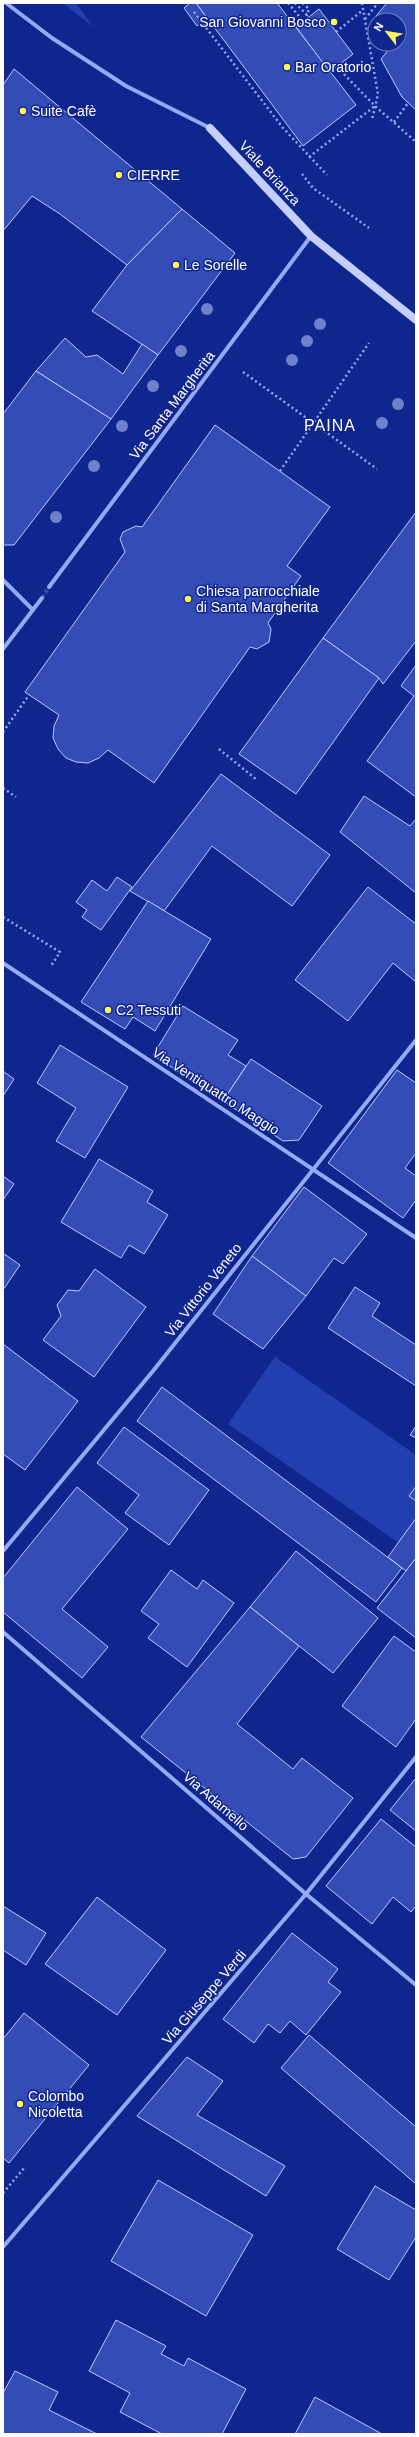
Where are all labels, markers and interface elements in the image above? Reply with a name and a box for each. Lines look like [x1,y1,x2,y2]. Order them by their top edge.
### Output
north arrow [367,12,407,52]
place label: San Giovanni Bosco [199,14,326,30]
marker: San Giovanni Bosco [329,17,339,27]
text: N [371,20,386,33]
place label: Bar Oratorio [295,59,371,75]
marker: Bar Oratorio [282,62,292,72]
place label: Suite Cafè [31,103,97,119]
marker: Suite Cafè [18,106,28,116]
street label: Viale Brianza [236,137,304,209]
place label: CIERRE [127,167,180,183]
marker: CIERRE [114,170,124,180]
place label: Le Sorelle [184,257,247,273]
marker: Le Sorelle [171,260,181,270]
street label: Via Santa Margherita [126,348,218,462]
district label: PAINA [304,417,356,434]
place label: Chiesa parrocchiale di Santa Margherita [196,583,320,615]
marker: Chiesa parrocchiale di Santa Margherita [183,594,193,604]
place label: C2 Tessuti [116,1002,181,1018]
marker: C2 Tessuti [103,1005,113,1015]
street label: Via Ventiquattro Maggio [149,1044,283,1138]
street label: Via Vittorio Veneto [161,1240,245,1340]
street label: Via Adamello [180,1768,252,1834]
street label: Via Giuseppe Verdi [159,1947,249,2047]
place label: Colombo Nicoletta [28,2088,84,2120]
marker: Colombo Nicoletta [15,2099,25,2109]

